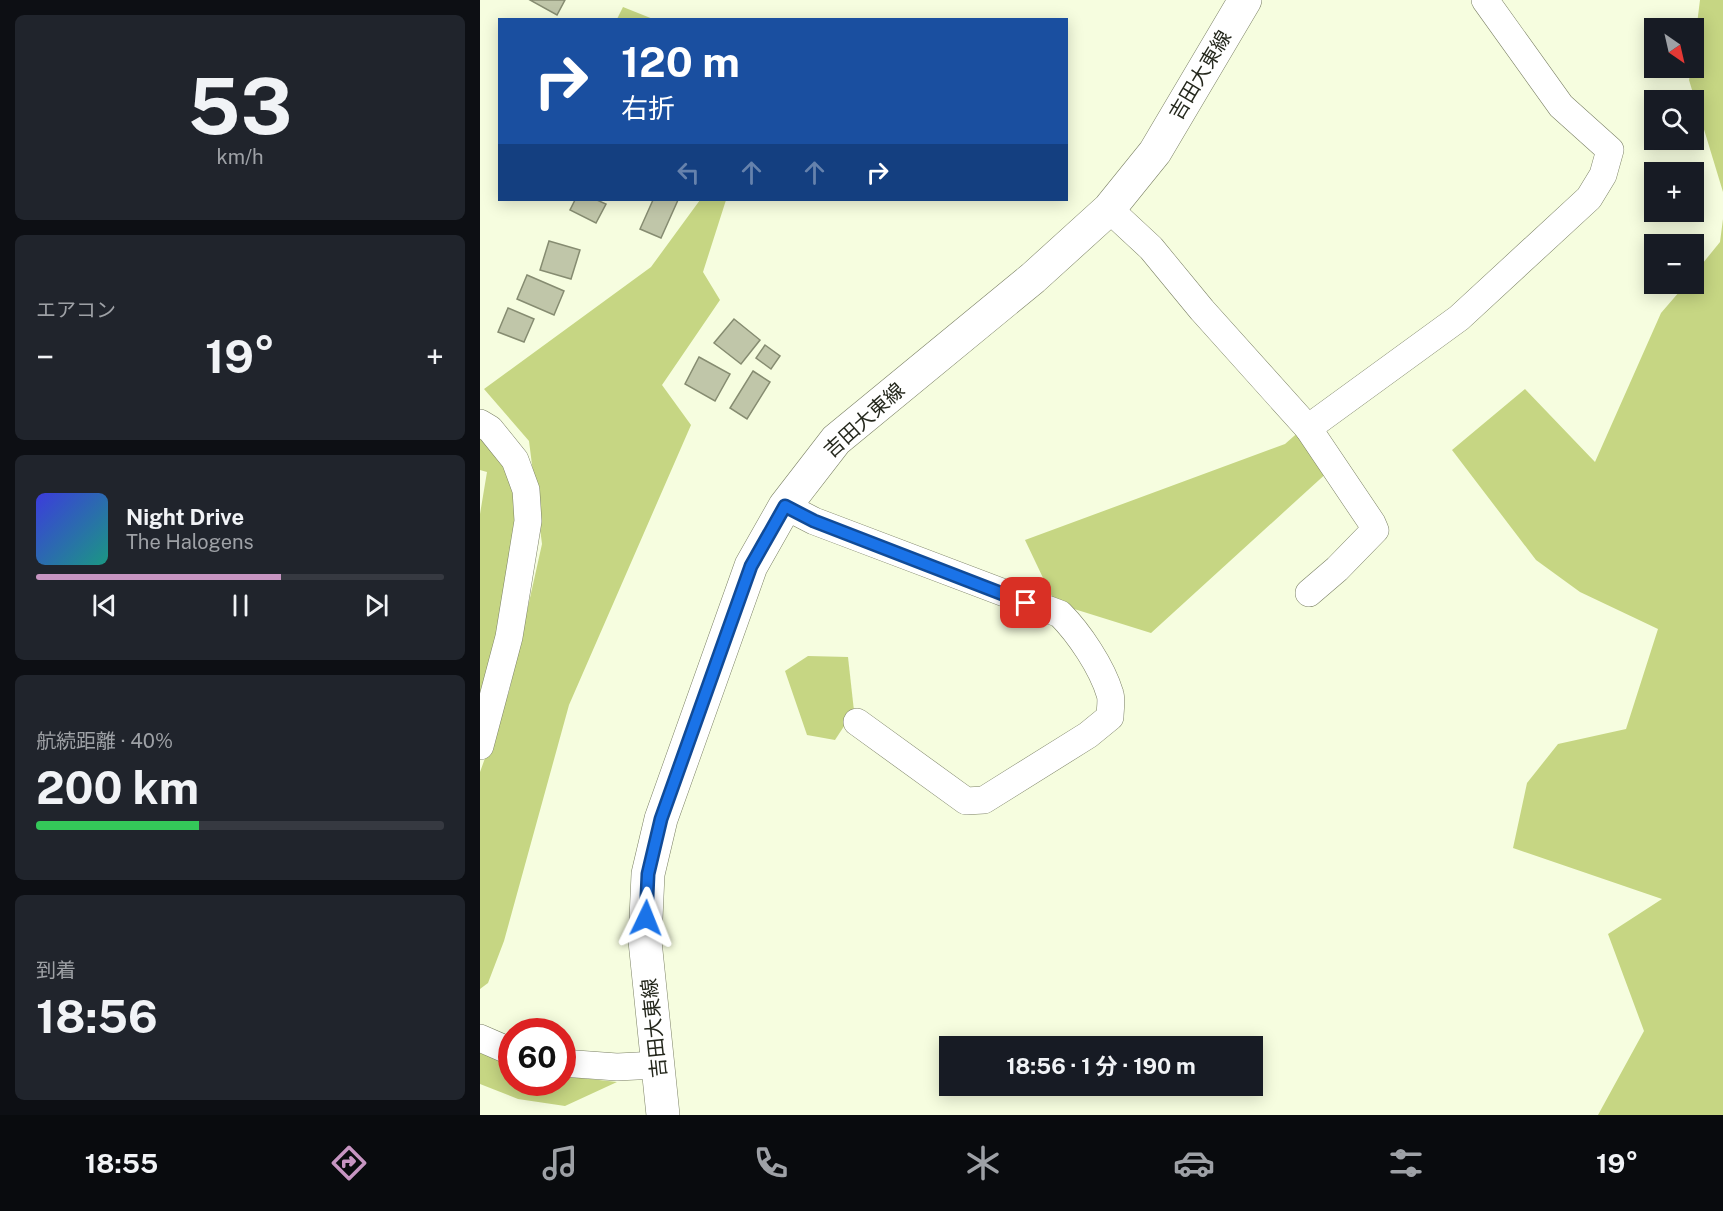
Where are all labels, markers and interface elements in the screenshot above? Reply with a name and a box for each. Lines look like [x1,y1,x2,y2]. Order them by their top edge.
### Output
north arrow [1644,18,1704,78]
map controls [1644,18,1704,294]
street label: 吉田大東線 [1164,26,1236,124]
text: 120 m [621,37,740,86]
icon: right [522,42,600,120]
text: 53 [188,60,292,152]
button: search [1644,90,1704,150]
text: 右折 [621,92,675,124]
text: km/h [216,145,264,169]
icon: left [672,156,705,189]
icon: ahead [735,156,768,189]
icon: ahead [798,156,831,189]
icon: right [861,156,894,189]
button: + [1644,162,1704,222]
button: − [1644,234,1704,294]
text: エアコン [36,298,116,322]
text: 19° [205,330,275,383]
text: − [36,338,54,376]
text: + [426,338,444,376]
street label: 吉田大東線 [819,378,909,462]
text: Night Drive [126,504,244,530]
text: The Halogens [126,530,254,554]
pin [1000,577,1051,628]
icon: arrive [1009,586,1042,619]
icon: previous [88,589,121,622]
icon: pause [224,589,257,622]
icon: next [360,589,393,622]
text: 航続距離 · 40% [36,729,173,753]
text: 200 km [36,761,199,814]
position arrow [614,886,678,950]
text: 到着 [36,958,76,982]
street label: 吉田大東線 [637,977,671,1079]
text: 18:56 [36,990,158,1043]
speed limit sign: 60 [498,1018,576,1096]
text: 18:56 · 1 分 · 190 m [1006,1053,1196,1079]
icon: directions [328,1142,370,1184]
icon: music [539,1142,581,1184]
icon: phone [750,1142,792,1184]
icon: climate [962,1142,1004,1184]
icon: car [1173,1142,1215,1184]
icon: filters [1385,1142,1427,1184]
text: 18:55 [85,1147,158,1179]
text: 19° [1596,1147,1638,1179]

